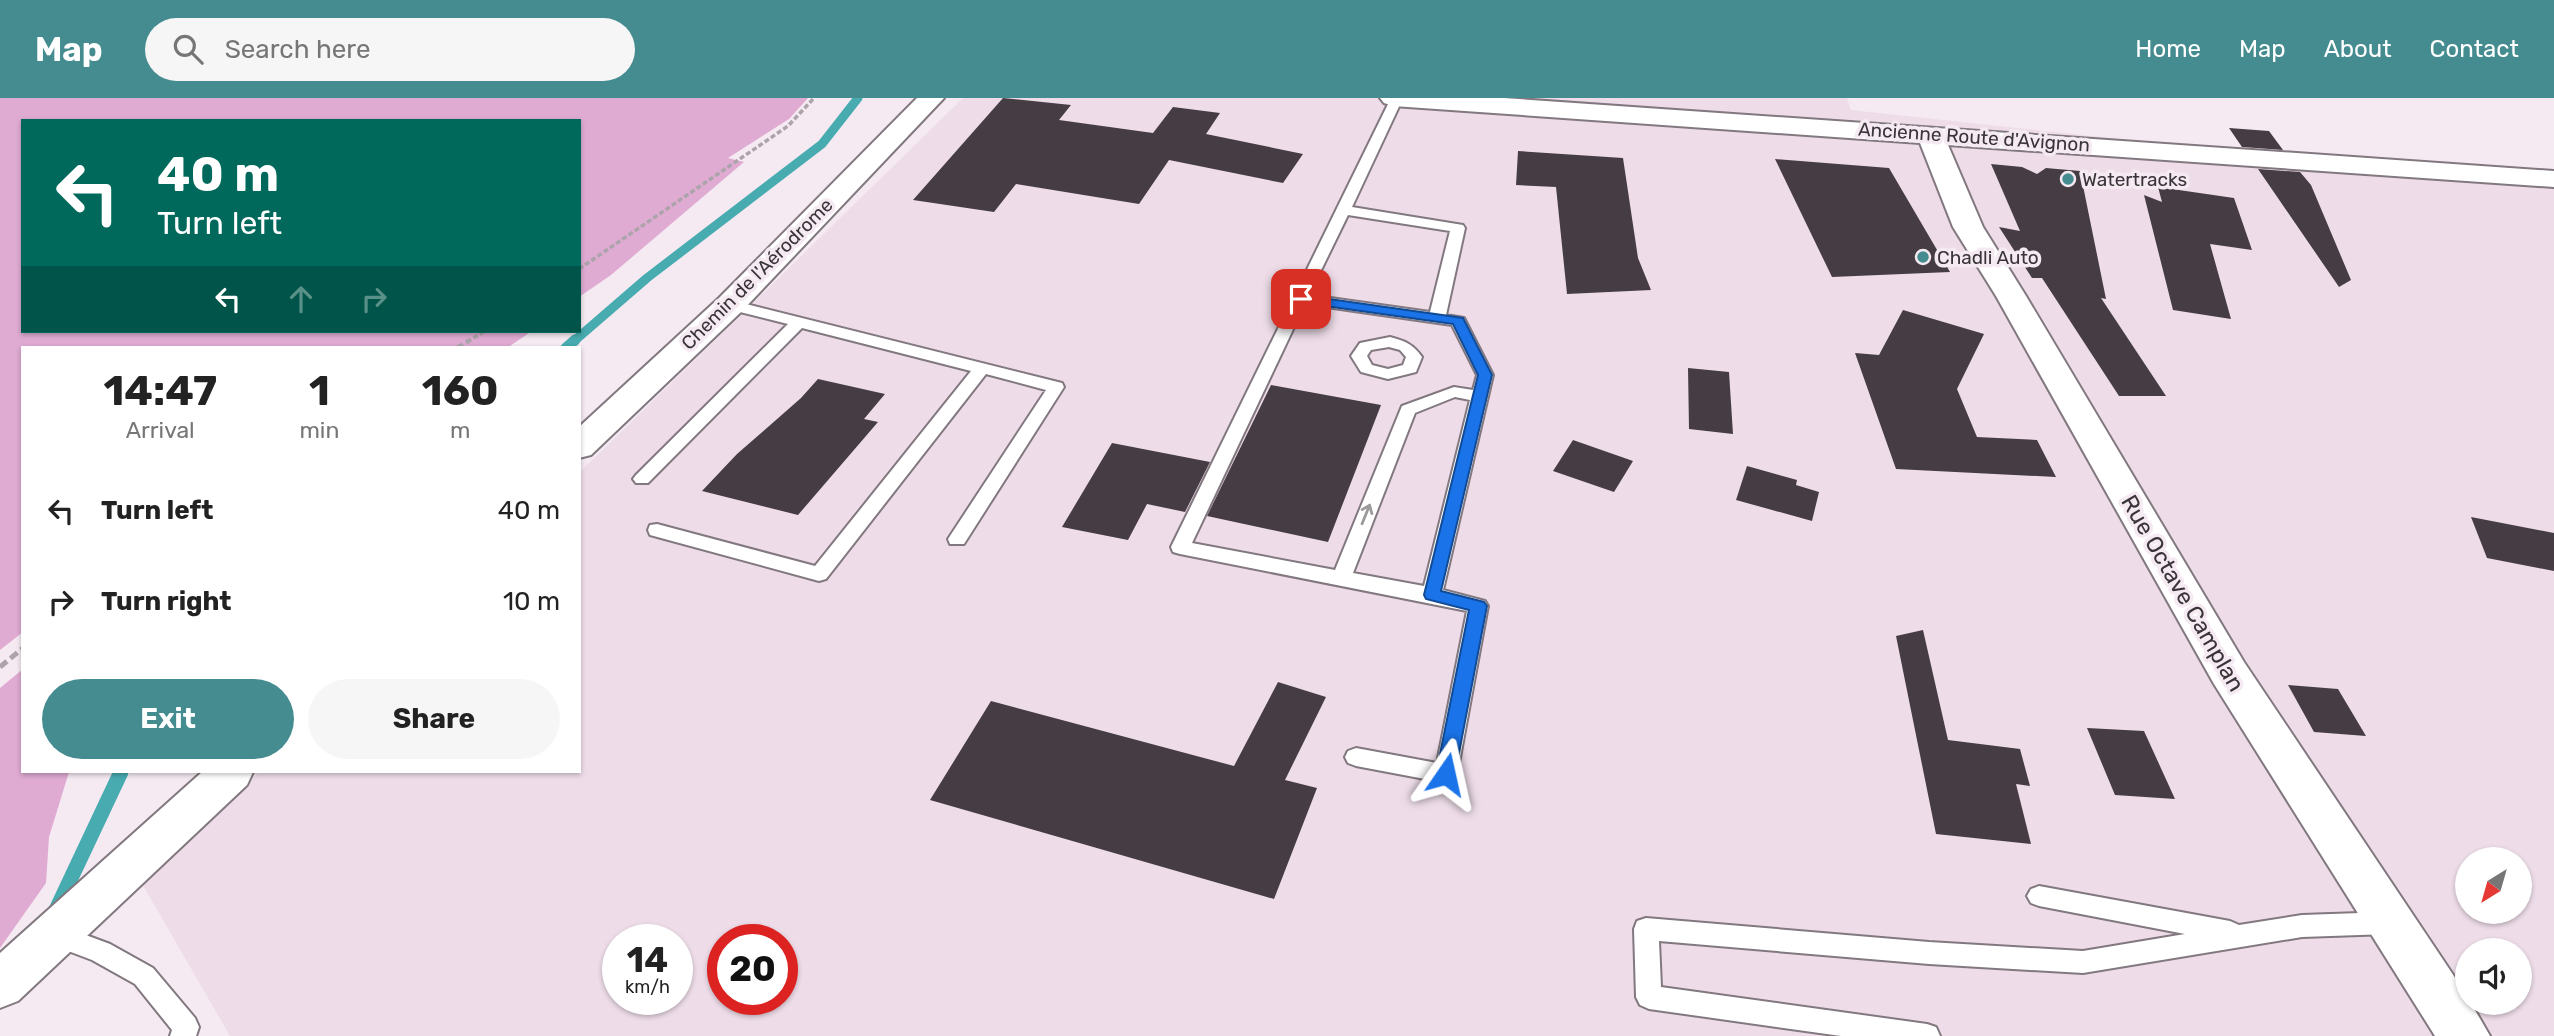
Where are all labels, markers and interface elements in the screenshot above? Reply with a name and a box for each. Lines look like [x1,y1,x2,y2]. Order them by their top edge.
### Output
search box [145,18,635,81]
text: Map [35,30,103,69]
icon: search [169,30,207,68]
text: Search here [225,34,370,65]
text: Home [2135,35,2201,63]
text: Map [2239,35,2286,63]
text: About [2324,35,2392,63]
text: Contact [2430,35,2519,63]
street label: Ancienne Route d'Avignon [1857,117,2091,157]
text: 40 m [157,145,279,203]
icon: left [42,147,133,238]
place label: Watertracks [2082,168,2187,191]
marker: Watertracks [2060,171,2076,187]
street label: Chemin de l'Aérodrome [677,194,837,354]
text: Turn left [157,204,282,242]
place label: Chadli Auto [1937,246,2039,269]
marker: Chadli Auto [1915,249,1931,265]
pin [1271,269,1331,329]
icon: left [209,280,247,318]
icon: ahead [282,280,320,318]
icon: right [355,280,393,318]
icon: arrive [1282,280,1320,318]
text: 14:47 [103,366,217,416]
text: 1 [309,366,330,416]
text: 160 [422,366,499,416]
text: Arrival [126,416,195,444]
text: min [299,416,339,444]
text: m [450,416,470,444]
street label: Rue Octave Camplan [2115,490,2251,696]
icon: left [42,492,80,530]
text: Turn left [101,495,213,526]
text: 40 m [498,495,560,526]
one-way arrow [1361,504,1374,526]
icon: right [42,583,80,621]
text: Turn right [101,586,231,617]
text: 10 m [503,586,560,617]
button: Exit [42,679,294,759]
button: Share [308,679,560,759]
position arrow [1409,737,1483,811]
north arrow [2455,847,2532,924]
map controls [2455,847,2532,1015]
speed limit sign: 20 [707,924,798,1015]
button: sound [2455,938,2532,1015]
text: 14 [627,939,668,981]
text: km/h [625,976,670,998]

